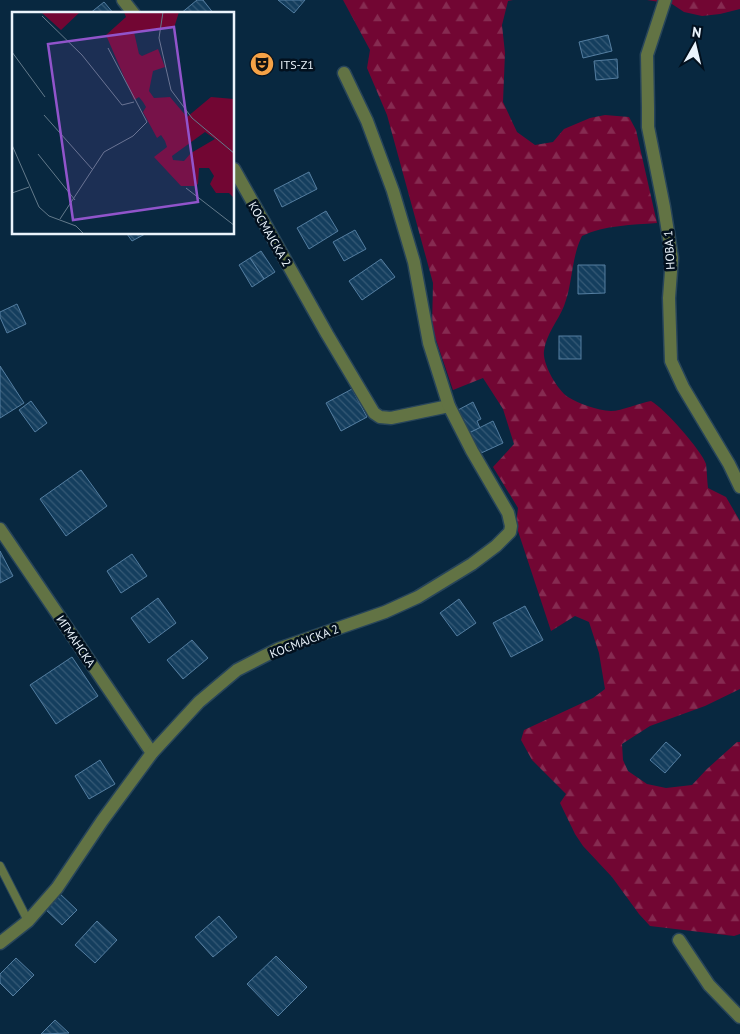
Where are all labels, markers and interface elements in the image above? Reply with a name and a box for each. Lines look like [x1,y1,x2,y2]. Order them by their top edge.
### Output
inset map [12,12,235,235]
north arrow [670,20,720,70]
text: N [691,23,703,42]
theatre icon: ITS-Z1 [249,51,275,77]
place label: ITS-Z1 [280,57,314,72]
street label: КОСМАЈСКА 2 [245,199,295,269]
street label: НОВА 1 [660,230,678,270]
street label: ИГМАНСКА [53,612,99,670]
street label: КОСМАЈСКА 2 [267,621,341,661]

